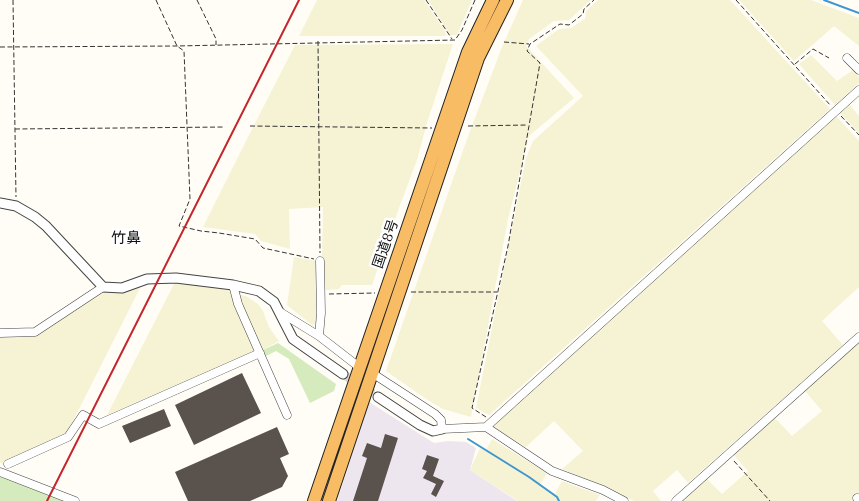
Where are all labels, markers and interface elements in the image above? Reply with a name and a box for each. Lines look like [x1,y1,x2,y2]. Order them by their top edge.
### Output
street label: 国道8号 [370,217,402,271]
district label: 竹鼻 [111,230,141,248]

